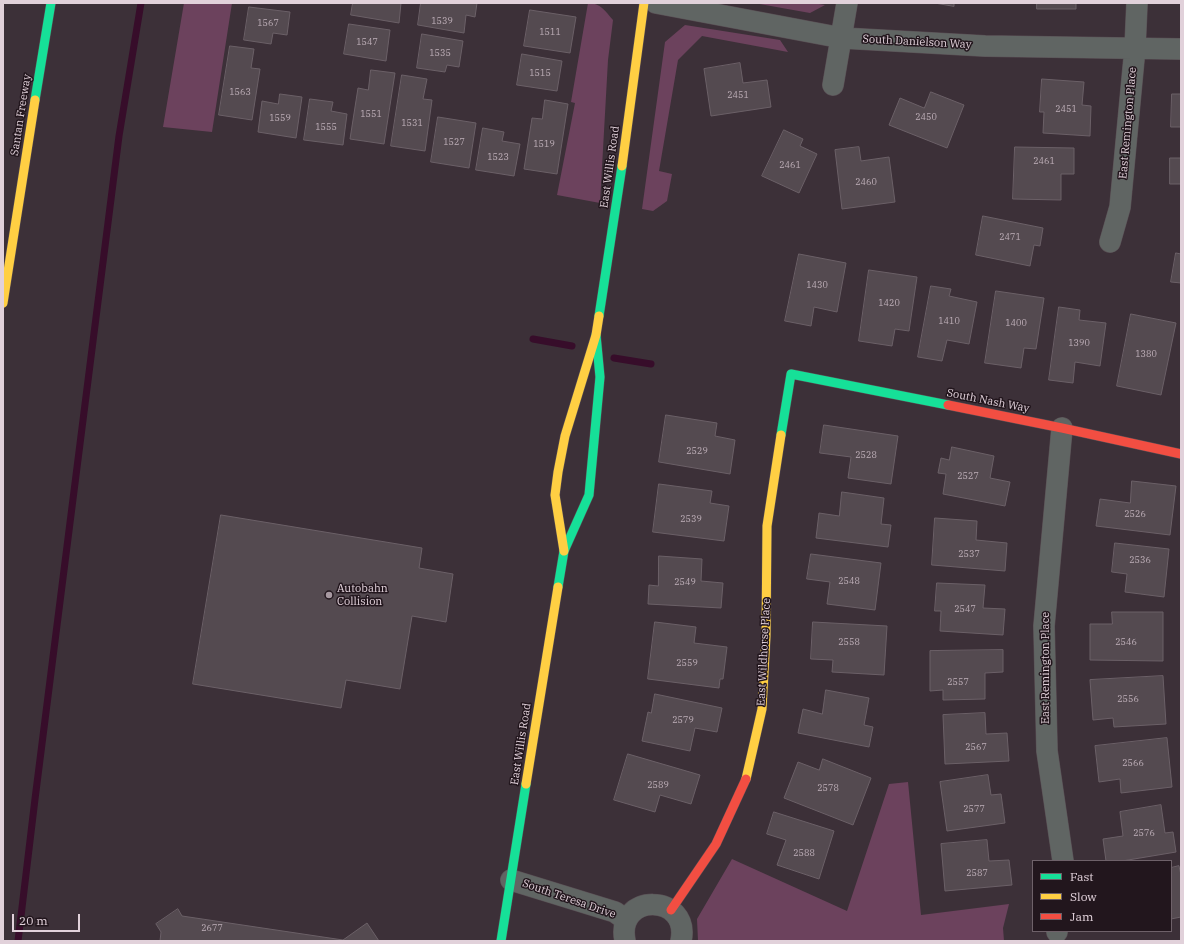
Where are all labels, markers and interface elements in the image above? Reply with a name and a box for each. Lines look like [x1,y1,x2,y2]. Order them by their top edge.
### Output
house number: 1539 [431,16,453,26]
house number: 1567 [257,18,279,28]
house number: 1511 [539,27,561,37]
street label: South Danielson Way [862,33,972,51]
house number: 1547 [356,37,378,47]
house number: 1535 [429,48,451,58]
street label: East Remington Place [1117,67,1139,179]
house number: 1515 [529,68,551,78]
street label: Santan Freeway [8,73,34,157]
house number: 1563 [229,87,251,97]
house number: 2451 [727,90,749,100]
house number: 2451 [1055,104,1077,114]
house number: 1551 [360,109,382,119]
house number: 2450 [915,112,937,122]
house number: 1559 [269,113,291,123]
house number: 1531 [401,118,423,128]
house number: 1555 [315,122,337,132]
street label: East Willis Road [598,125,622,209]
house number: 1527 [443,137,465,147]
house number: 1519 [533,139,555,149]
house number: 1523 [487,152,509,162]
house number: 2461 [1033,156,1055,166]
house number: 2461 [779,160,801,170]
house number: 2460 [855,177,877,187]
house number: 2471 [999,232,1021,242]
house number: 1430 [806,280,828,290]
house number: 1420 [878,298,900,308]
house number: 1410 [938,316,960,326]
house number: 1400 [1005,318,1027,328]
house number: 1390 [1068,338,1090,348]
house number: 1380 [1135,349,1157,359]
street label: South Nash Way [946,387,1030,415]
house number: 2529 [686,446,708,456]
house number: 2528 [855,450,877,460]
house number: 2527 [957,471,979,481]
house number: 2526 [1124,509,1146,519]
house number: 2539 [680,514,702,524]
house number: 2537 [958,549,980,559]
house number: 2536 [1129,555,1151,565]
house number: 2548 [838,576,860,586]
house number: 2549 [674,577,696,587]
place label: Autobahn Collision [337,582,388,608]
marker: Autobahn Collision [324,590,334,600]
street label: East Wildhorse Place [755,598,773,706]
house number: 2547 [954,604,976,614]
street label: East Remington Place [1039,612,1053,724]
house number: 2558 [838,637,860,647]
house number: 2546 [1115,637,1137,647]
house number: 2559 [676,658,698,668]
house number: 2557 [947,677,969,687]
house number: 2556 [1117,694,1139,704]
street label: East Willis Road [508,702,534,786]
house number: 2579 [672,715,694,725]
house number: 2567 [965,742,987,752]
house number: 2566 [1122,758,1144,768]
house number: 2589 [647,780,669,790]
house number: 2578 [817,783,839,793]
house number: 2577 [963,804,985,814]
house number: 2576 [1133,828,1155,838]
house number: 2588 [793,848,815,858]
legend [1032,860,1172,932]
house number: 2587 [966,868,988,878]
text: Fast [1070,869,1094,884]
street label: South Teresa Drive [521,877,617,921]
text: Slow [1070,889,1097,904]
scale bar [14,906,82,932]
text: Jam [1070,909,1093,924]
text: 20 m [19,913,48,928]
house number: 2677 [201,923,223,933]

